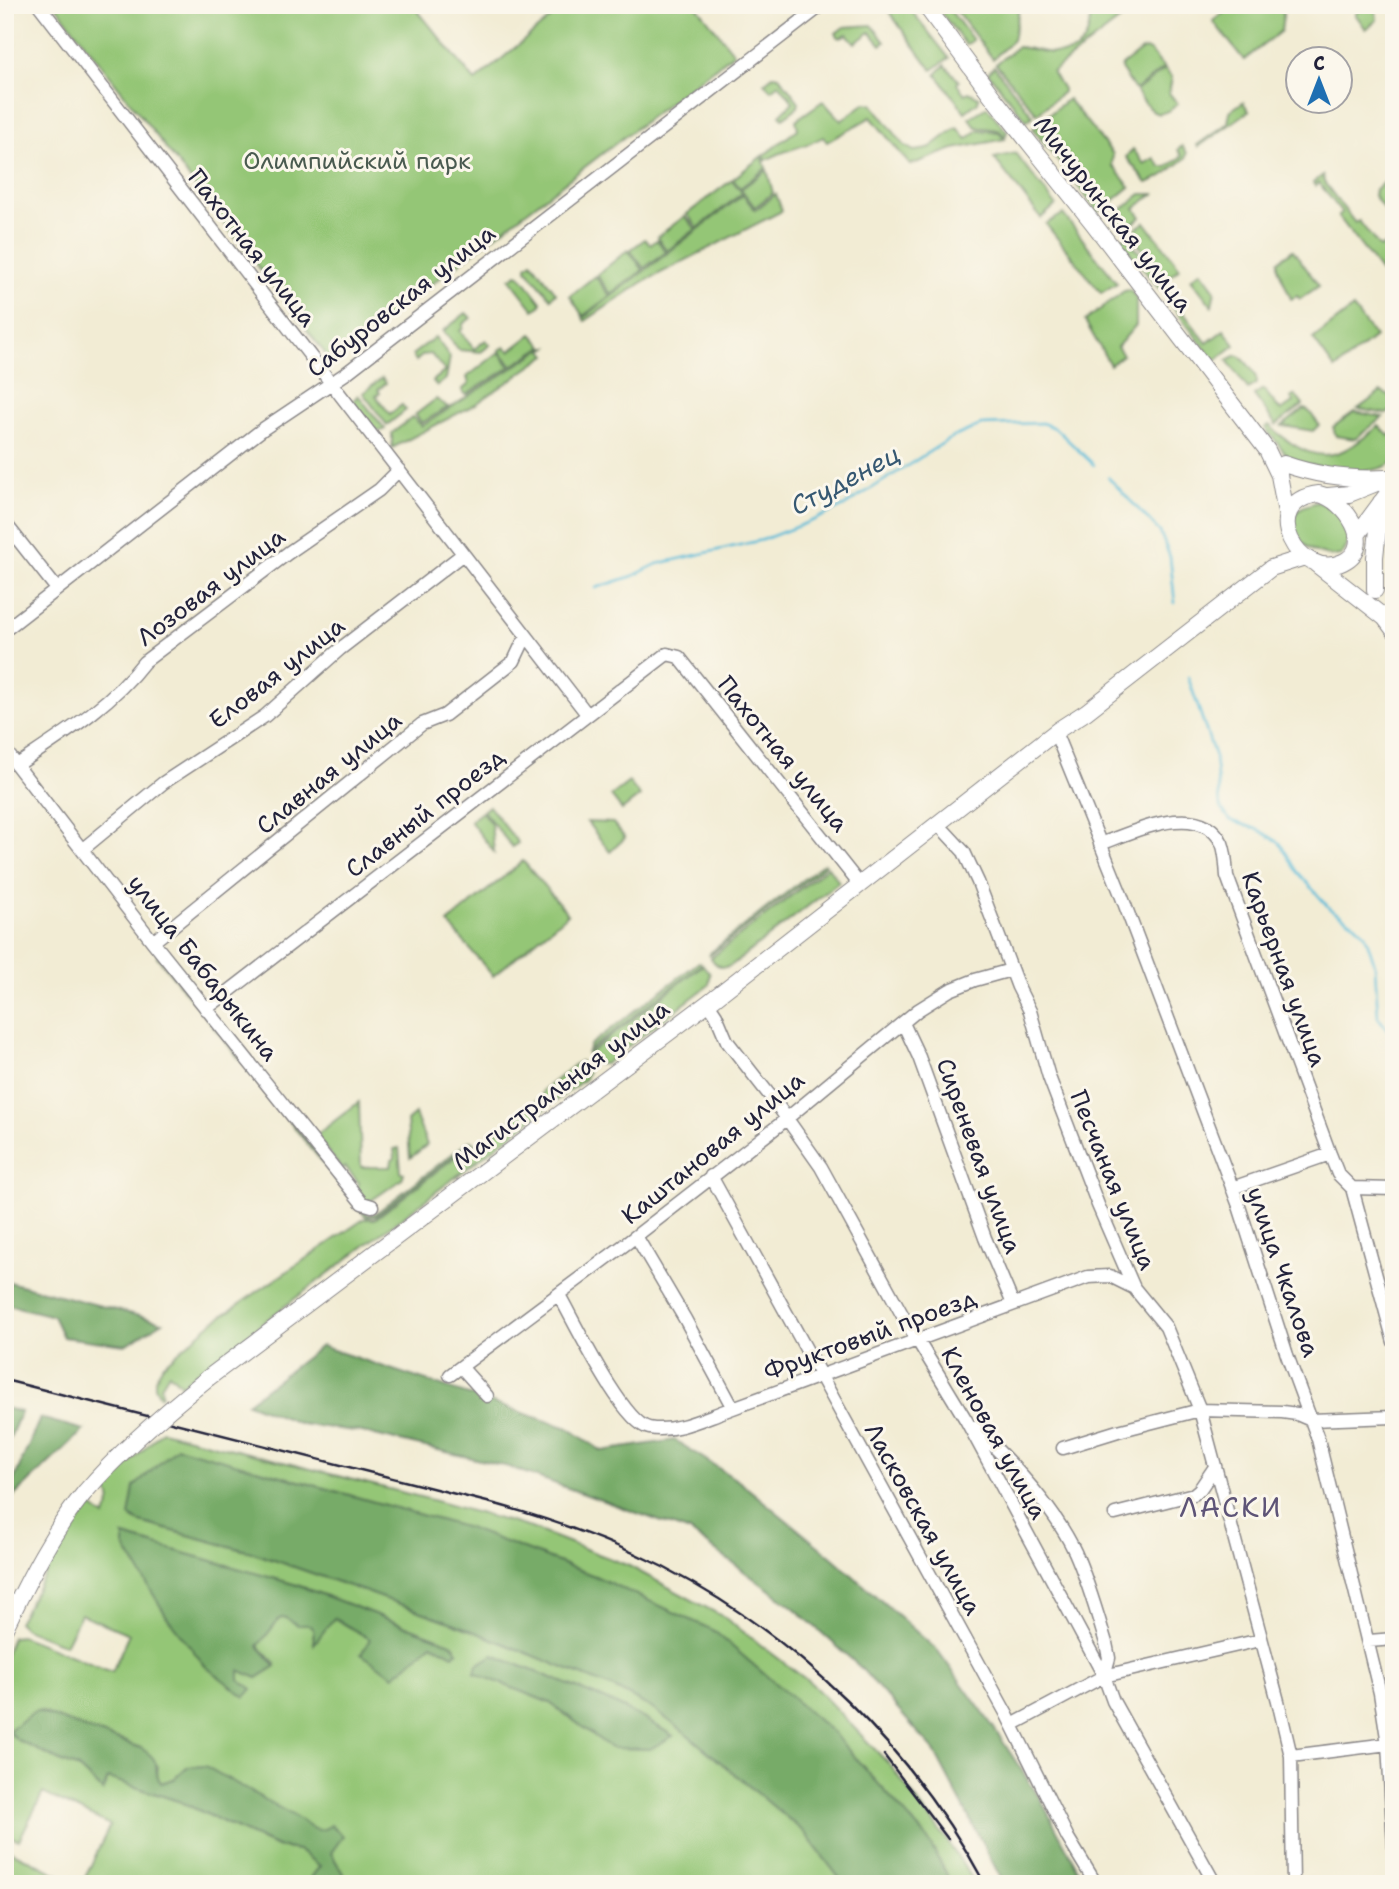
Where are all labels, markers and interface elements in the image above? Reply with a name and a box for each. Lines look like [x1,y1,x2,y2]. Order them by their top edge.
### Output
north arrow [1284,46,1354,116]
text: С [1313,51,1325,76]
street label: Мичуринская улица [1026,109,1200,319]
park label: Олимпийский парк [243,145,471,177]
street label: Пахотная улица [180,163,324,333]
street label: Сабуровская улица [300,217,502,385]
water label: Студенец [784,436,906,523]
street label: Лозовая улица [130,521,292,653]
street label: Еловая улица [203,610,351,736]
street label: Пахотная улица [710,669,856,839]
street label: Славная улица [250,704,409,842]
street label: Славный проезд [339,741,511,885]
street label: Карьерная улица [1234,867,1334,1071]
street label: улица Бабарыкина [120,868,286,1068]
street label: Магистральная улица [446,993,676,1177]
street label: Сиреневая улица [929,1054,1029,1258]
street label: Каштановая улица [615,1064,811,1232]
street label: Песчаная улица [1062,1085,1164,1275]
street label: улица Чкалова [1239,1183,1327,1361]
street label: Фруктовый проезд [759,1282,981,1388]
street label: Кленовая улица [933,1341,1055,1525]
street label: Ласковская улица [857,1417,989,1621]
district label: ЛАСКИ [1179,1488,1283,1526]

